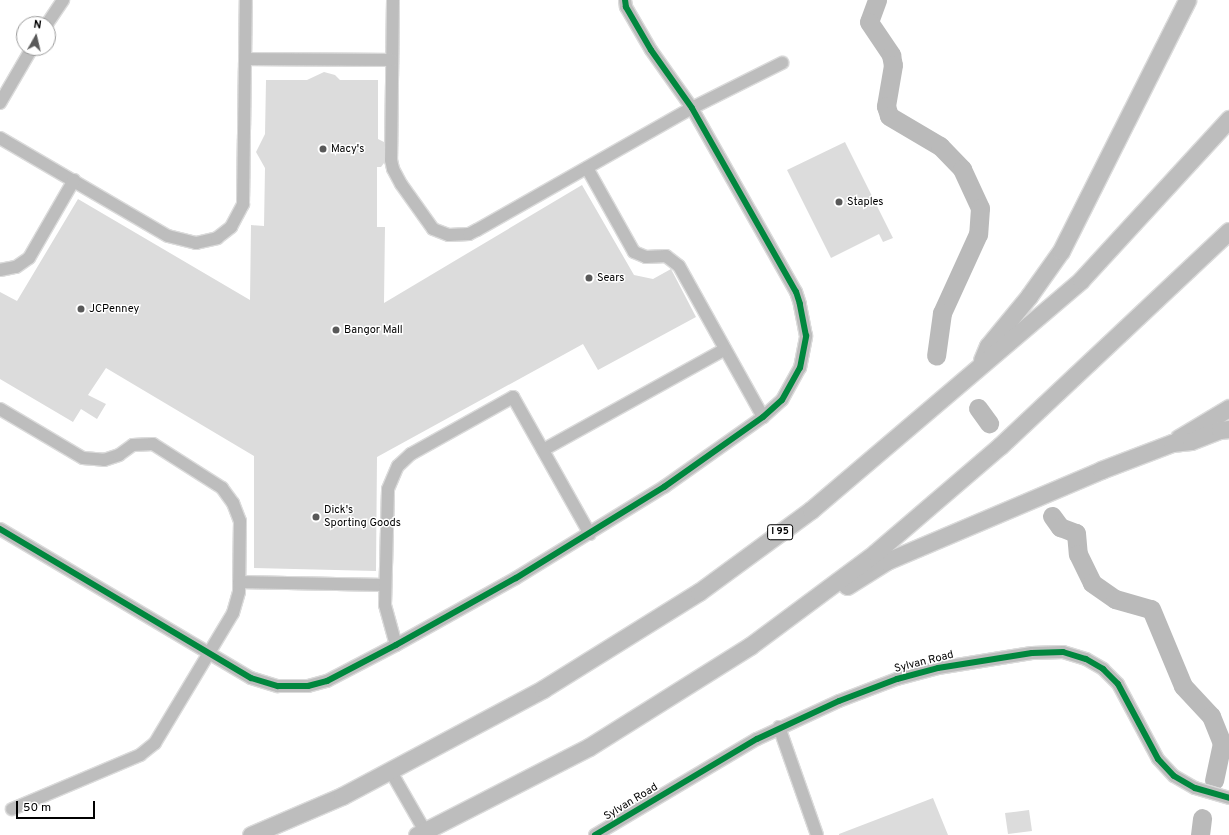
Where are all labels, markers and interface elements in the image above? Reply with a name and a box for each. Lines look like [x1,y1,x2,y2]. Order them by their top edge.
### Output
north arrow [16,16,56,56]
text: N [33,18,42,33]
place label: Macy's [331,142,364,156]
marker: Macy's [318,144,328,154]
place label: Staples [847,195,884,209]
marker: Staples [834,197,844,207]
place label: Sears [597,271,625,285]
marker: Sears [584,273,594,283]
place label: JCPenney [89,302,139,316]
marker: JCPenney [76,304,86,314]
place label: Bangor Mall [344,323,403,337]
marker: Bangor Mall [331,325,341,335]
place label: Dick's Sporting Goods [324,504,401,530]
marker: Dick's Sporting Goods [311,512,321,522]
road number: I 95 [767,524,793,540]
street label: Sylvan Road [893,648,955,676]
street label: Sylvan Road [602,781,660,823]
scale bar [18,793,97,819]
text: 50 m [23,800,51,816]

